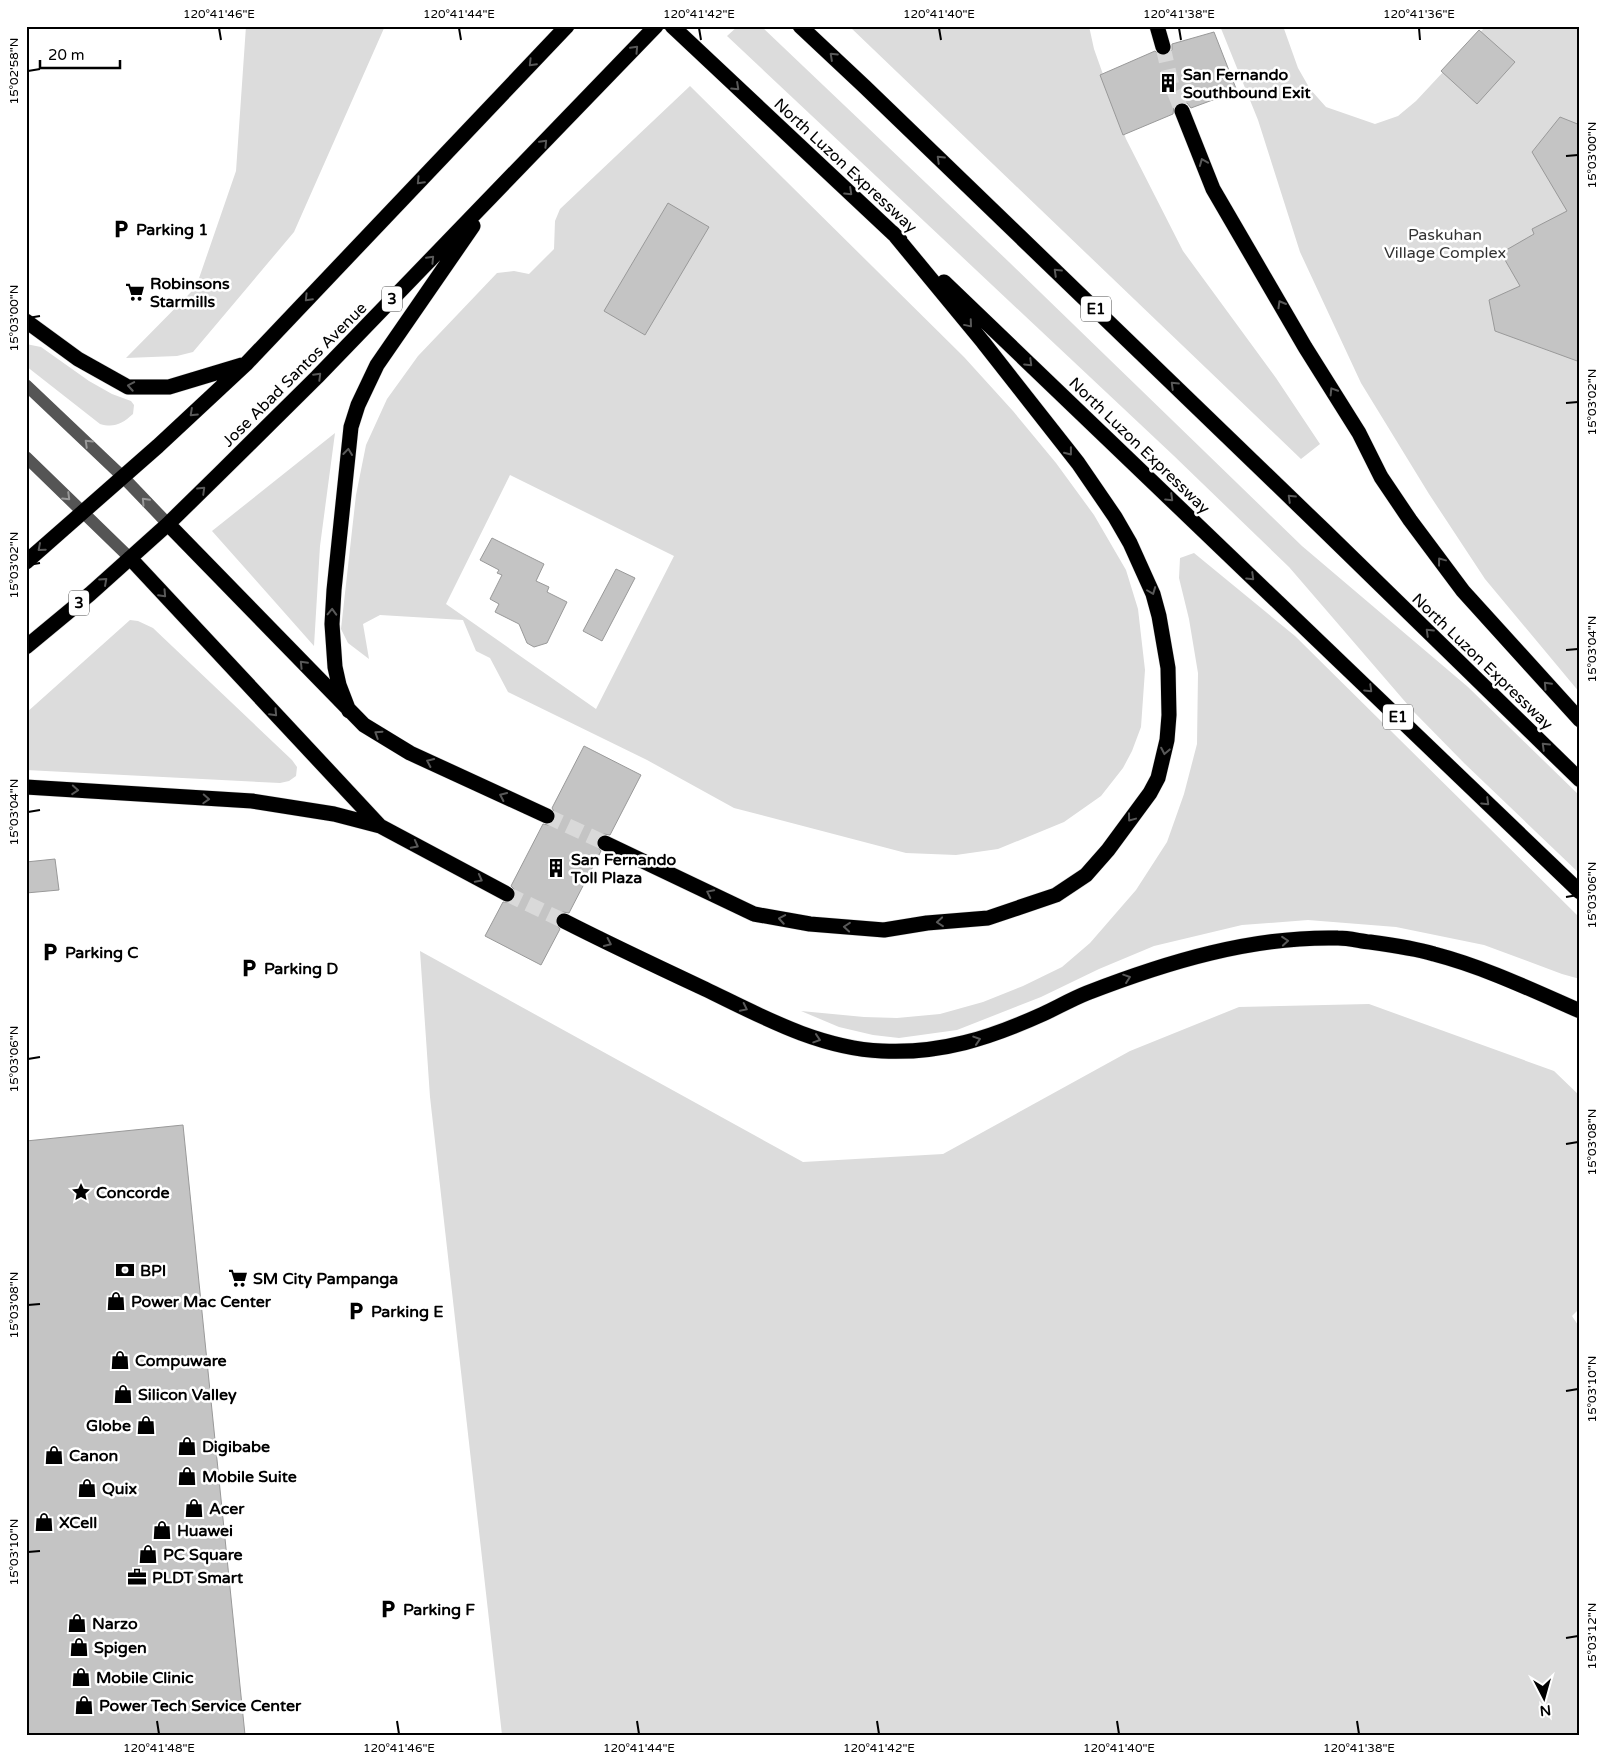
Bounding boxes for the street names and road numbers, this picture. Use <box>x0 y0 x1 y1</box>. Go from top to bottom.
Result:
street label: North Luzon Expressway <box>770 94 921 238</box>
road number: 3 <box>382 286 402 312</box>
road number: E1 <box>1081 296 1111 322</box>
street label: Jose Abad Santos Avenue <box>218 298 371 451</box>
street label: North Luzon Expressway <box>1065 373 1214 519</box>
street label: North Luzon Expressway <box>1408 589 1557 735</box>
road number: 3 <box>69 590 89 616</box>
road number: E1 <box>1383 704 1413 730</box>

